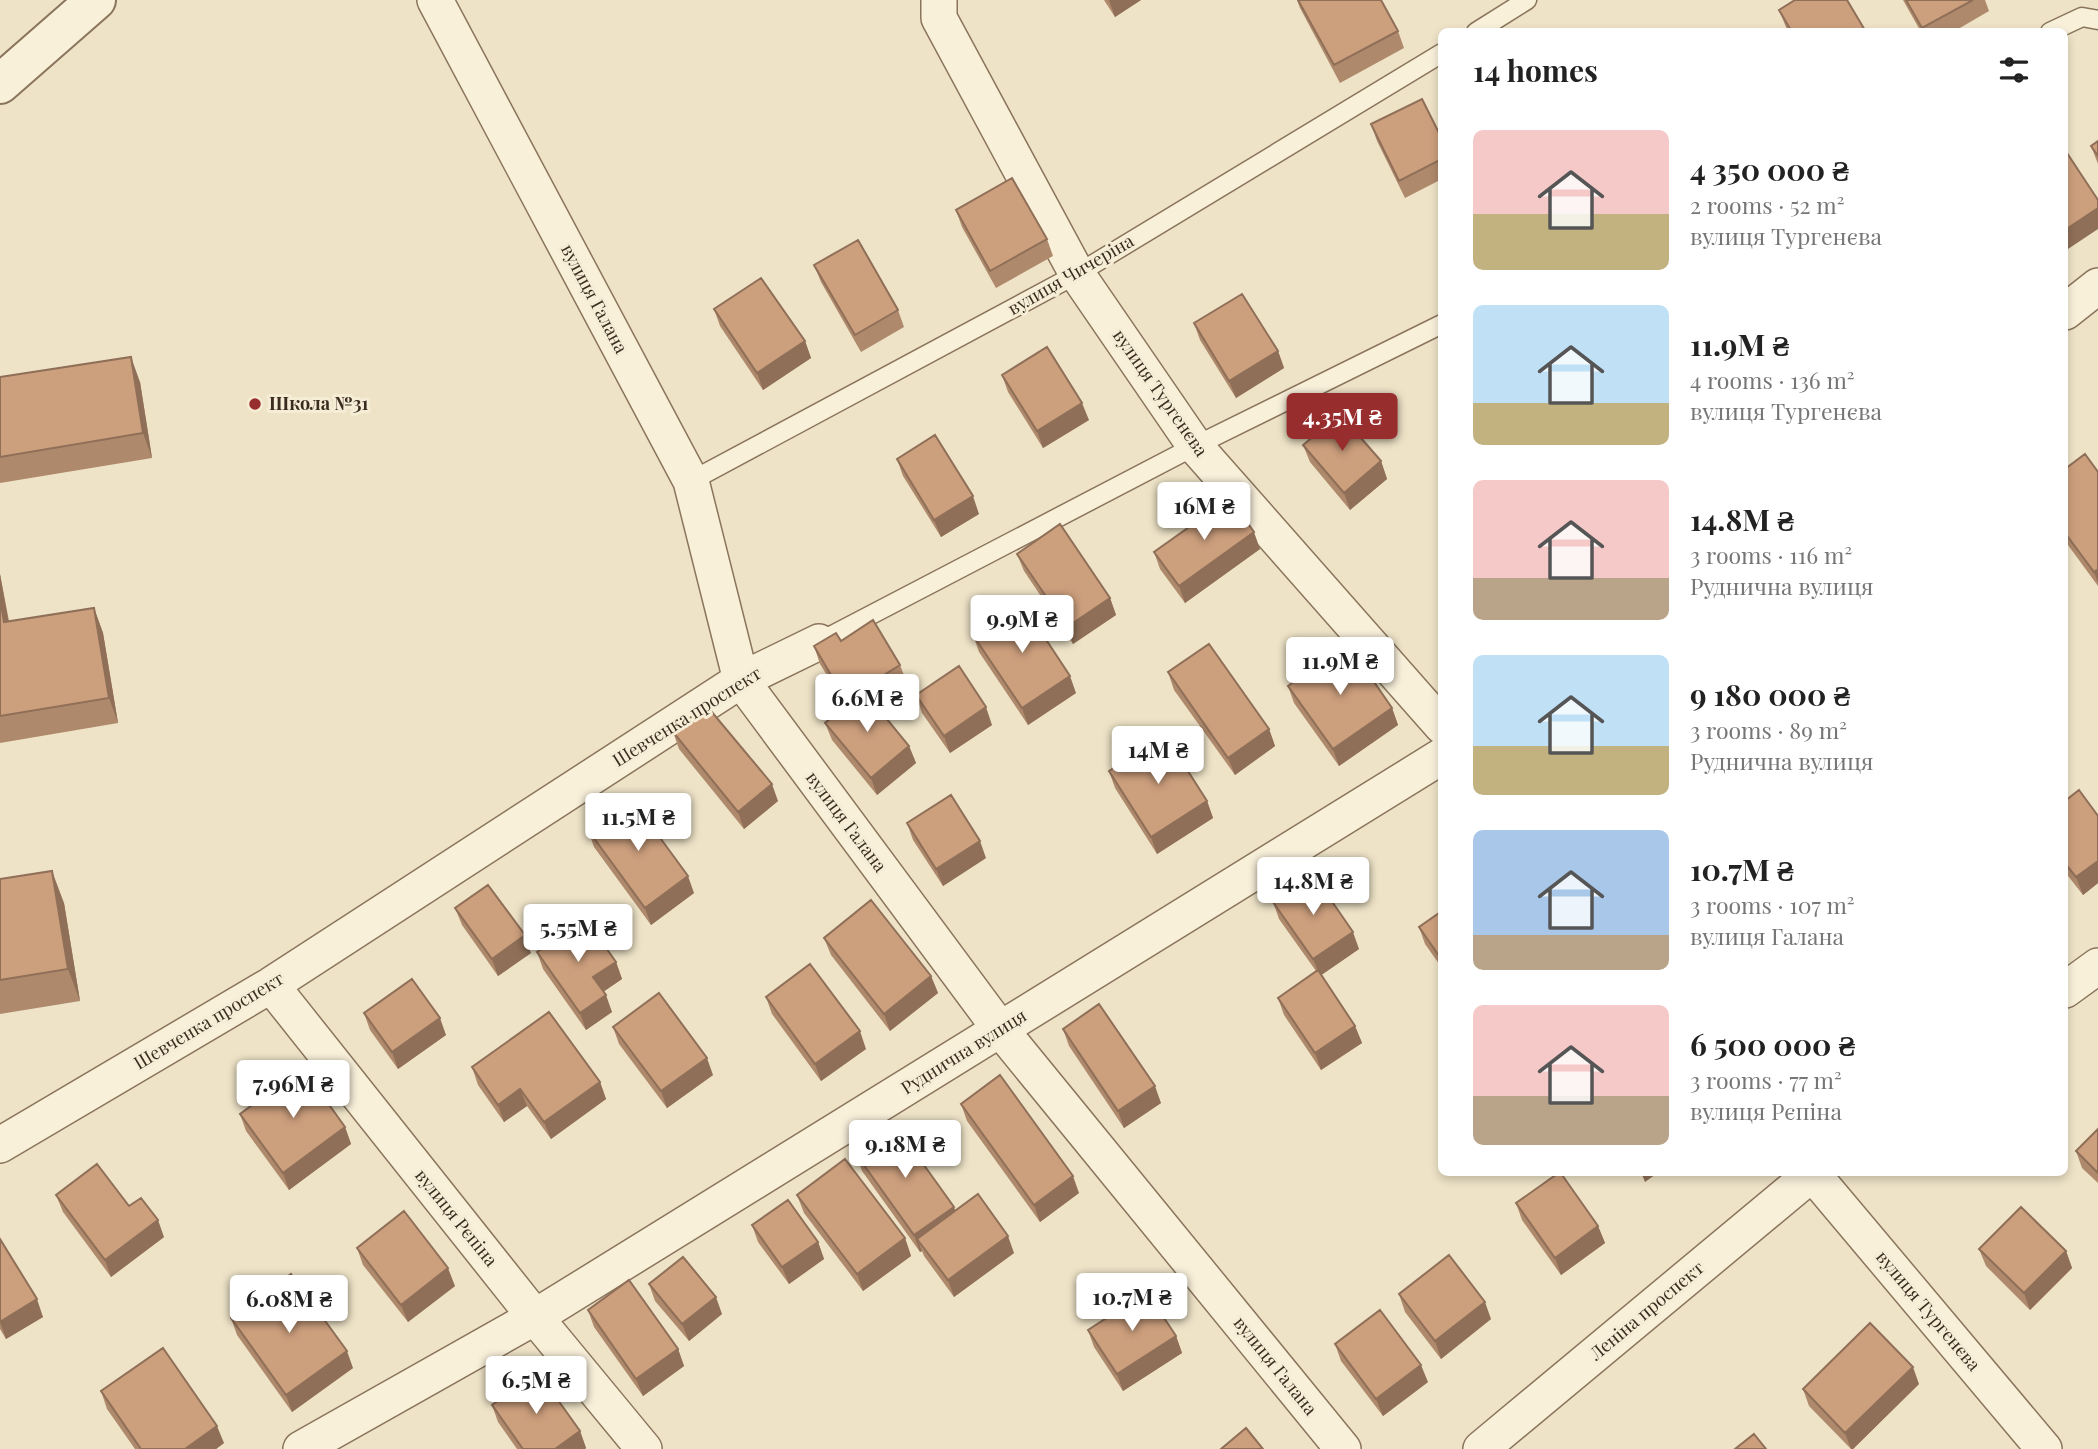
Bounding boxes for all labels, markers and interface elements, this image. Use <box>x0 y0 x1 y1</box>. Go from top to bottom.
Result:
text: 14 homes <box>1473 50 1598 90</box>
icon: filters <box>1995 51 2033 89</box>
text: 4 350 000 ₴ <box>1690 149 1849 189</box>
icon: home <box>1529 158 1613 242</box>
text: 2 rooms · 52 m² <box>1690 189 1844 220</box>
text: вулиця Тургенєва <box>1690 220 1882 251</box>
street label: вулиця Чичеріна <box>1003 228 1138 320</box>
street label: вулиця Галана <box>556 240 634 357</box>
street label: вулиця Тургенєва <box>1108 324 1214 461</box>
text: 11.9M ₴ <box>1690 324 1789 364</box>
icon: home <box>1529 333 1613 417</box>
text: 4 rooms · 136 m² <box>1690 364 1855 395</box>
place label: Школа №31 <box>269 391 368 415</box>
pin: 4.35M ₴ <box>1277 393 1407 453</box>
text: вулиця Тургенєва <box>1690 395 1882 426</box>
marker: Школа №31 <box>247 396 263 412</box>
text: 4.35M ₴ <box>1303 400 1381 431</box>
pin: 16M ₴ <box>1155 482 1253 542</box>
text: 16M ₴ <box>1173 489 1235 520</box>
text: 14.8M ₴ <box>1690 499 1794 539</box>
icon: home <box>1529 508 1613 592</box>
text: 3 rooms · 116 m² <box>1690 539 1852 570</box>
text: Руднична вулиця <box>1690 570 1873 601</box>
pin: 9.9M ₴ <box>965 596 1079 655</box>
text: 9.9M ₴ <box>987 602 1057 633</box>
pin: 11.9M ₴ <box>1275 638 1405 697</box>
text: 11.9M ₴ <box>1302 644 1378 675</box>
street label: Шевченка проспект <box>608 661 765 772</box>
pin: 6.6M ₴ <box>810 674 924 734</box>
text: 9 180 000 ₴ <box>1690 674 1850 714</box>
text: 6.6M ₴ <box>831 681 903 712</box>
icon: home <box>1529 683 1613 767</box>
text: 3 rooms · 89 m² <box>1690 714 1847 745</box>
pin: 14M ₴ <box>1109 726 1207 786</box>
text: 14M ₴ <box>1128 733 1188 764</box>
text: Руднична вулиця <box>1690 745 1873 776</box>
street label: вулиця Галана <box>801 766 893 877</box>
pin: 11.5M ₴ <box>573 794 703 853</box>
text: 11.5M ₴ <box>601 800 675 831</box>
text: 10.7M ₴ <box>1690 849 1793 889</box>
pin: 14.8M ₴ <box>1248 858 1378 917</box>
icon: home <box>1529 858 1613 942</box>
text: 14.8M ₴ <box>1273 864 1353 895</box>
text: 3 rooms · 107 m² <box>1690 889 1855 920</box>
pin: 5.55M ₴ <box>513 904 643 964</box>
text: 5.55M ₴ <box>539 911 617 942</box>
text: вулиця Галана <box>1690 920 1844 951</box>
street label: Шевченка проспект <box>129 966 288 1074</box>
street label: Руднична вулиця <box>896 1003 1031 1099</box>
text: 6 500 000 ₴ <box>1690 1024 1855 1064</box>
icon: home <box>1529 1033 1613 1117</box>
pin: 7.96M ₴ <box>228 1060 358 1120</box>
text: 3 rooms · 77 m² <box>1690 1064 1842 1095</box>
text: 7.96M ₴ <box>253 1067 333 1098</box>
text: вулиця Рєпіна <box>1690 1095 1842 1126</box>
pin: 9.18M ₴ <box>840 1120 970 1180</box>
text: 9.18M ₴ <box>865 1127 945 1158</box>
street label: вулиця Рєпіна <box>410 1164 504 1271</box>
street label: вулиця Тургенєва <box>1871 1245 1986 1376</box>
street label: Леніна проспект <box>1583 1255 1709 1366</box>
pin: 10.7M ₴ <box>1067 1274 1197 1333</box>
pin: 6.08M ₴ <box>224 1276 354 1335</box>
text: 10.7M ₴ <box>1092 1280 1172 1311</box>
text: 6.08M ₴ <box>246 1282 332 1313</box>
street label: вулиця Галана <box>1229 1311 1323 1420</box>
pin: 6.5M ₴ <box>479 1356 593 1416</box>
text: 6.5M ₴ <box>502 1363 570 1394</box>

